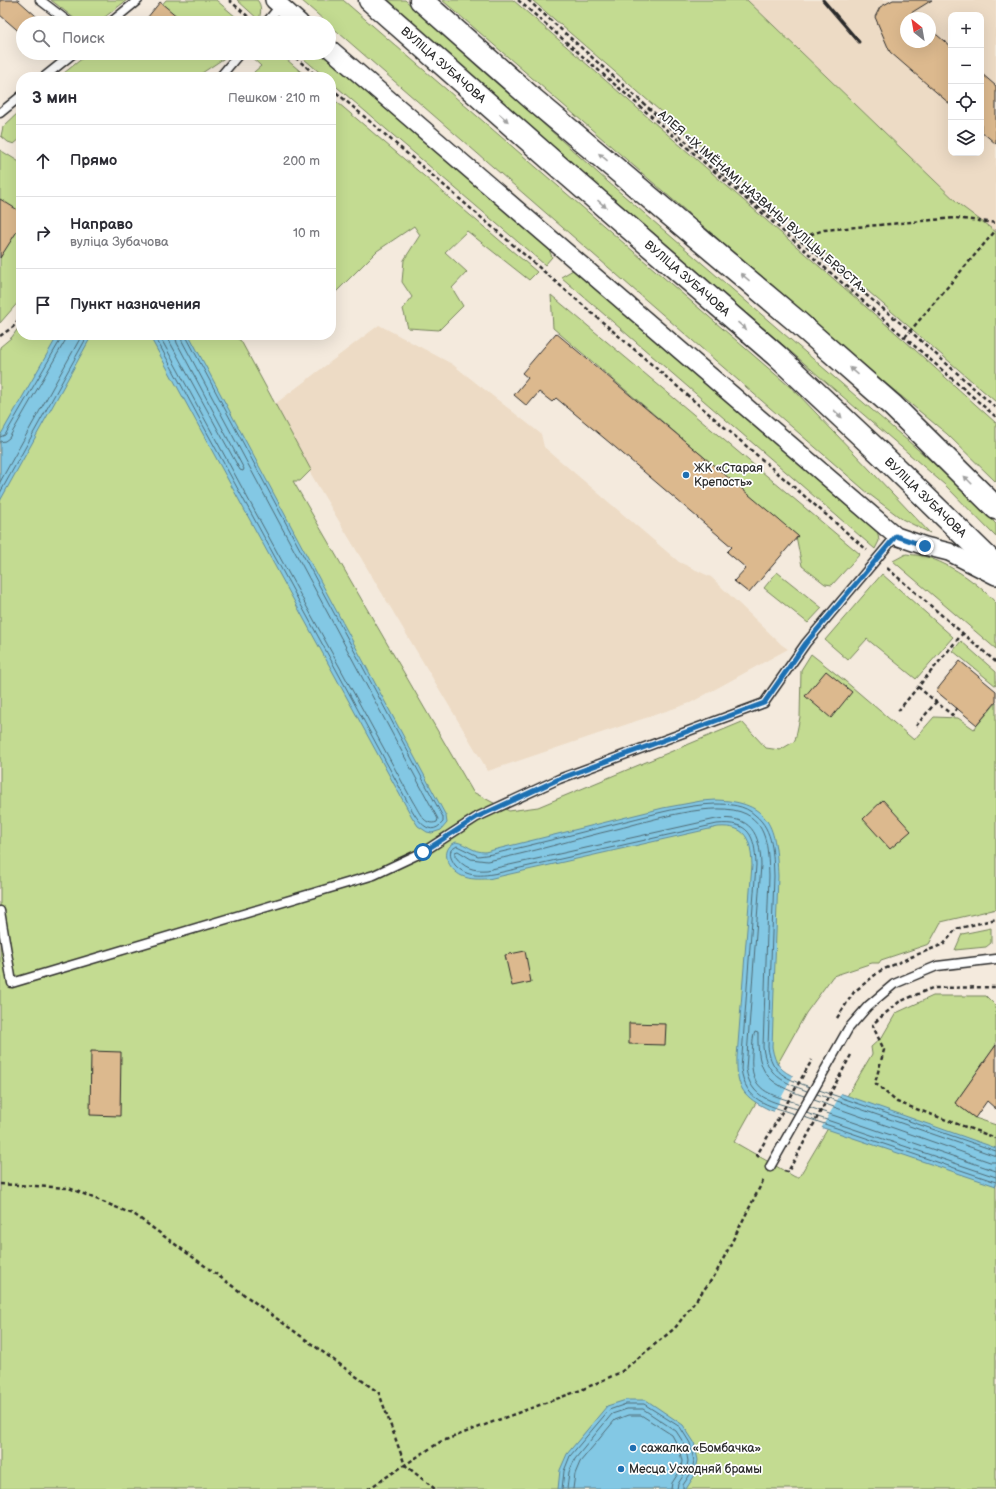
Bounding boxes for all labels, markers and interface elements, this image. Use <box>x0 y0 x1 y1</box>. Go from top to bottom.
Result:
north arrow <box>900 12 936 48</box>
map controls <box>948 12 984 156</box>
button: + <box>948 12 984 48</box>
search box <box>16 16 336 60</box>
street label: ВУЛІЦА ЗУБАЧОВА <box>398 24 489 107</box>
icon: search <box>30 27 52 49</box>
text: Поиск <box>62 29 105 48</box>
button: − <box>948 48 984 84</box>
button: locate <box>948 84 984 120</box>
text: 3 мин <box>32 88 77 108</box>
text: Пешком · 210 m <box>228 90 320 106</box>
street label: АЛЕЯ «ІХ ІМЁНАМІ НАЗВАНЫ ВУЛІЦЫ БРЭСТА» <box>654 106 871 298</box>
one-way arrow <box>499 114 510 123</box>
button: layers <box>948 120 984 156</box>
icon: ahead <box>32 150 54 172</box>
text: Прямо <box>70 151 117 170</box>
text: 200 m <box>283 153 320 169</box>
one-way arrow <box>597 153 608 162</box>
one-way arrow <box>597 200 607 209</box>
text: Направо <box>70 215 133 234</box>
icon: right <box>32 222 54 244</box>
text: 10 m <box>293 225 320 241</box>
text: вуліца Зубачова <box>70 234 169 250</box>
street label: ВУЛІЦА ЗУБАЧОВА <box>641 237 733 320</box>
one-way arrow <box>740 273 750 282</box>
icon: arrive <box>32 294 54 316</box>
text: Пункт назначения <box>70 295 201 314</box>
one-way arrow <box>737 322 748 331</box>
one-way arrow <box>849 367 859 376</box>
one-way arrow <box>834 409 843 418</box>
street label: ВУЛІЦА ЗУБАЧОВА <box>881 455 970 542</box>
place label: ЖК «Старая Крепость» <box>694 461 763 490</box>
marker: ЖК «Старая Крепость» <box>681 470 691 480</box>
one-way arrow <box>963 475 973 485</box>
route end <box>916 537 934 555</box>
route start <box>414 843 432 861</box>
place label: сажалка «Бомбачка» <box>641 1441 762 1456</box>
marker: сажалка «Бомбачка» <box>628 1443 638 1453</box>
place label: Месца Усходняй брамы <box>629 1462 762 1477</box>
marker: Месца Усходняй брамы <box>616 1464 626 1474</box>

